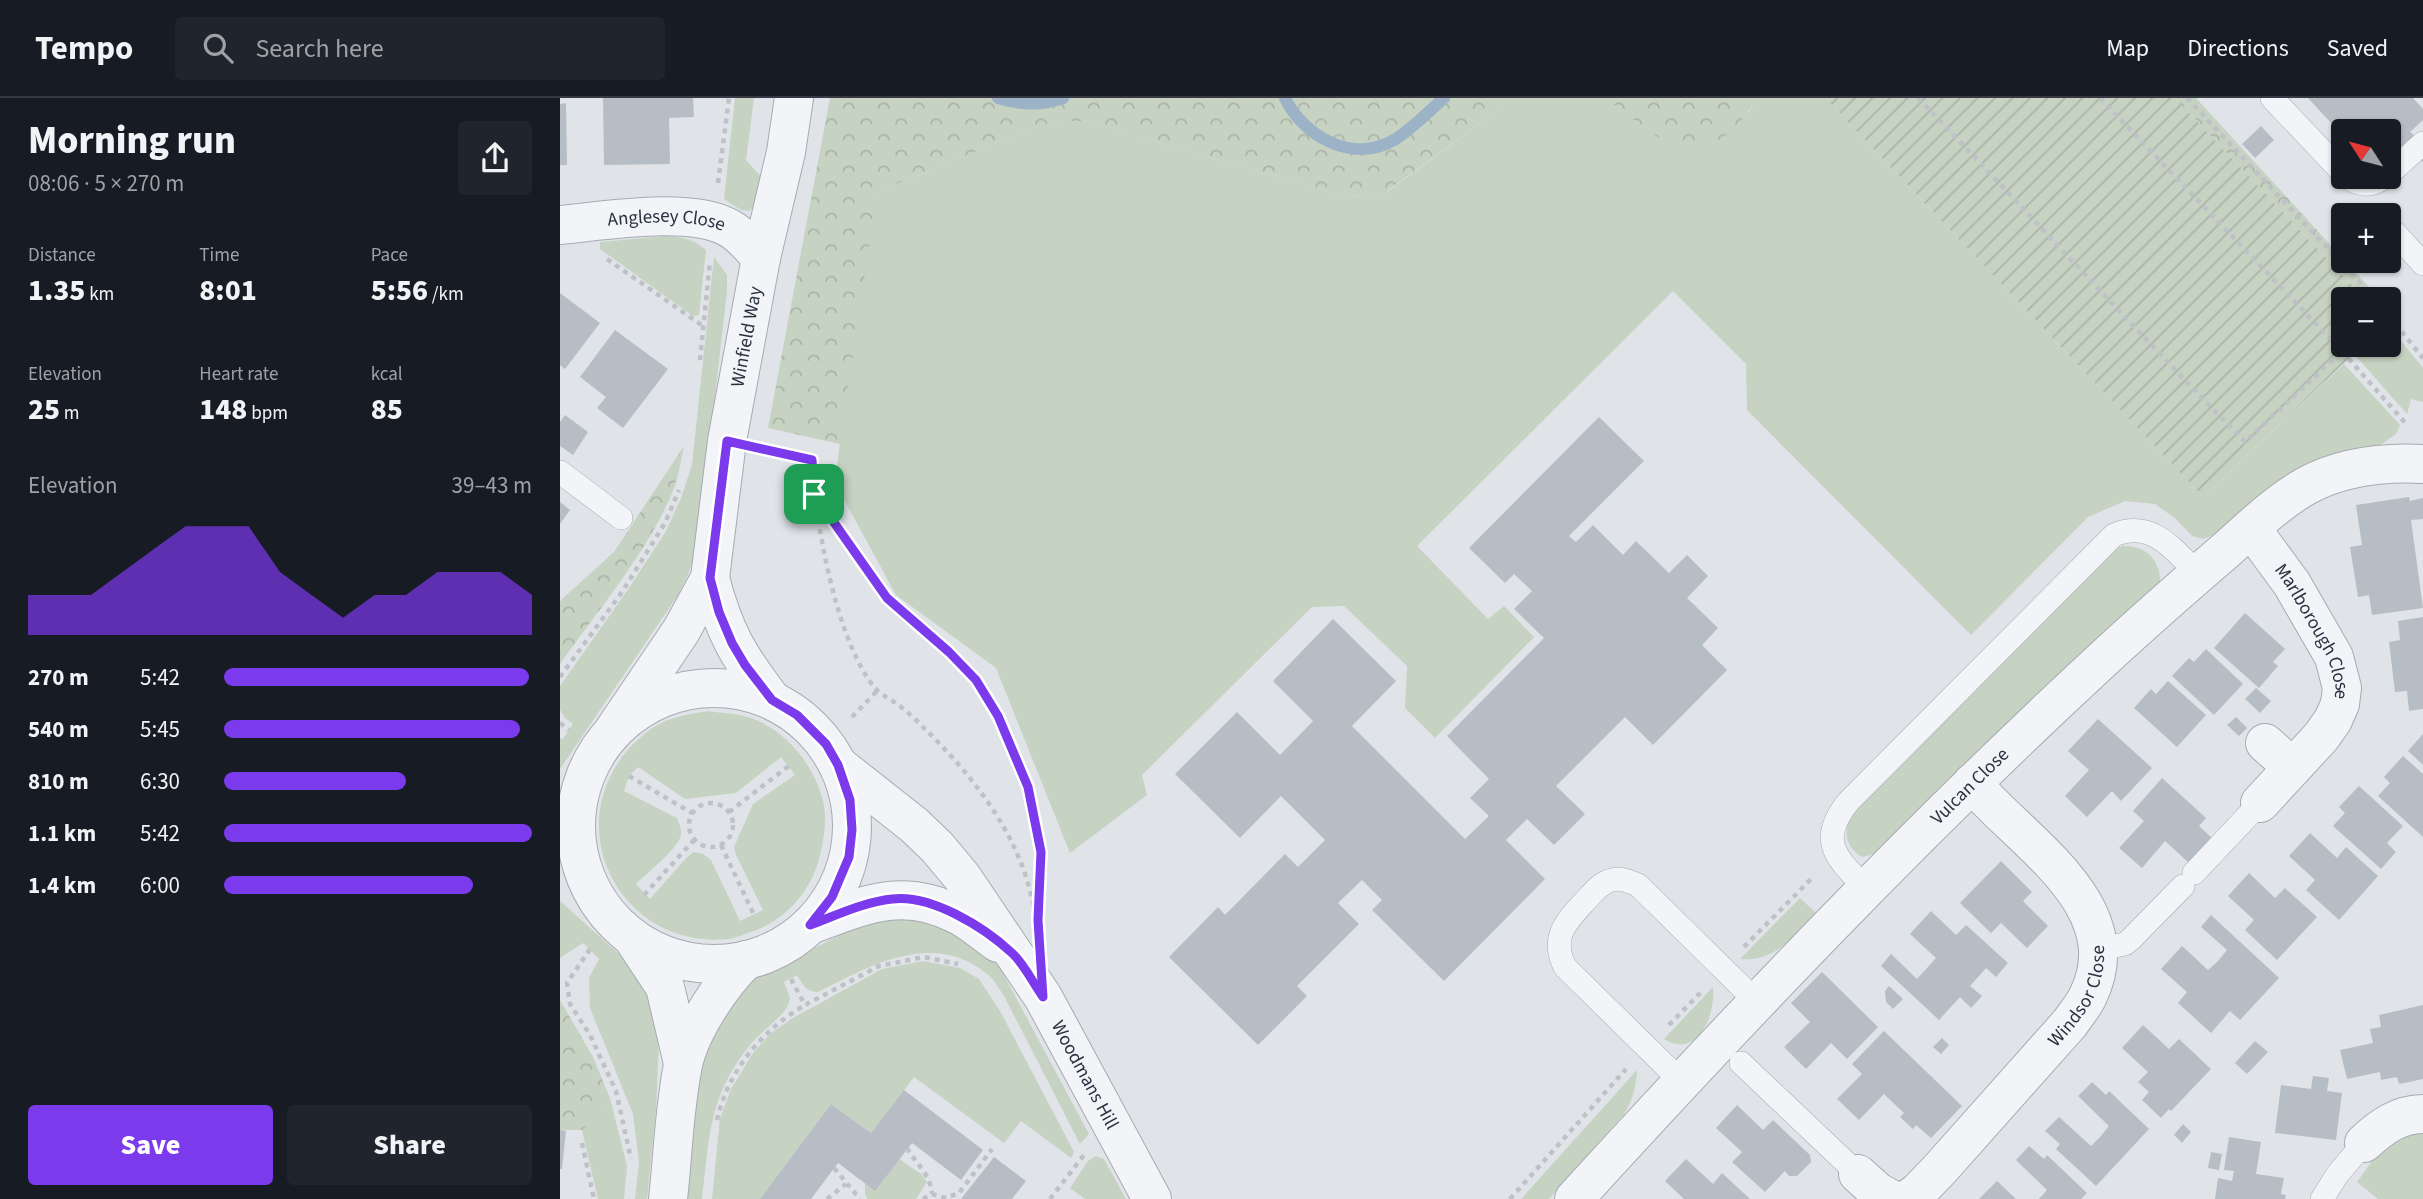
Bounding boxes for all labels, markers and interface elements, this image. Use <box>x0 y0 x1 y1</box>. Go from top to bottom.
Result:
search box <box>175 17 665 80</box>
text: Tempo <box>35 25 133 72</box>
icon: search <box>199 29 237 67</box>
text: Search here <box>255 30 384 67</box>
text: Map <box>2106 31 2149 66</box>
text: Directions <box>2187 31 2289 66</box>
text: Saved <box>2327 31 2388 66</box>
text: Morning run <box>28 114 236 168</box>
north arrow <box>2331 119 2401 189</box>
map controls <box>2331 119 2401 357</box>
button: share <box>458 121 532 195</box>
text: 08:06 · 5 × 270 m <box>28 167 184 200</box>
street label: Anglesey Close <box>606 203 729 238</box>
button: + <box>2331 203 2401 273</box>
text: Distance <box>28 242 96 269</box>
text: Time <box>199 242 239 269</box>
text: Pace <box>371 242 408 269</box>
text: 1.35 <box>28 269 85 312</box>
text: 8:01 <box>199 269 257 312</box>
text: 5:56 <box>371 269 428 312</box>
text: km <box>85 281 114 308</box>
text: /km <box>428 281 464 308</box>
street label: Winfield Way <box>724 284 769 389</box>
button: − <box>2331 287 2401 357</box>
text: Elevation <box>28 361 102 388</box>
text: Heart rate <box>199 361 278 388</box>
text: kcal <box>371 361 403 388</box>
text: 25 <box>28 388 60 431</box>
text: 148 <box>199 388 247 431</box>
text: 85 <box>371 388 403 431</box>
text: m <box>60 400 80 427</box>
text: bpm <box>247 400 288 427</box>
pin <box>784 464 844 524</box>
text: Elevation <box>28 469 118 502</box>
text: 39–43 m <box>452 469 532 502</box>
icon: arrive <box>795 475 833 513</box>
street label: Marlborough Close <box>2268 558 2356 701</box>
text: 270 m <box>28 661 89 694</box>
text: 5:42 <box>140 661 180 694</box>
text: 540 m <box>28 713 89 746</box>
text: 5:45 <box>140 713 180 746</box>
street label: Vulcan Close <box>1924 741 2015 831</box>
text: 810 m <box>28 765 89 798</box>
text: 6:30 <box>140 765 180 798</box>
text: 1.1 km <box>28 817 96 850</box>
text: 5:42 <box>140 817 180 850</box>
text: 1.4 km <box>28 869 96 902</box>
text: 6:00 <box>140 869 180 902</box>
street label: Windsor Close <box>2041 945 2112 1053</box>
street label: Woodmans Hill <box>1045 1015 1126 1134</box>
button: Save <box>28 1105 273 1185</box>
button: Share <box>287 1105 532 1185</box>

